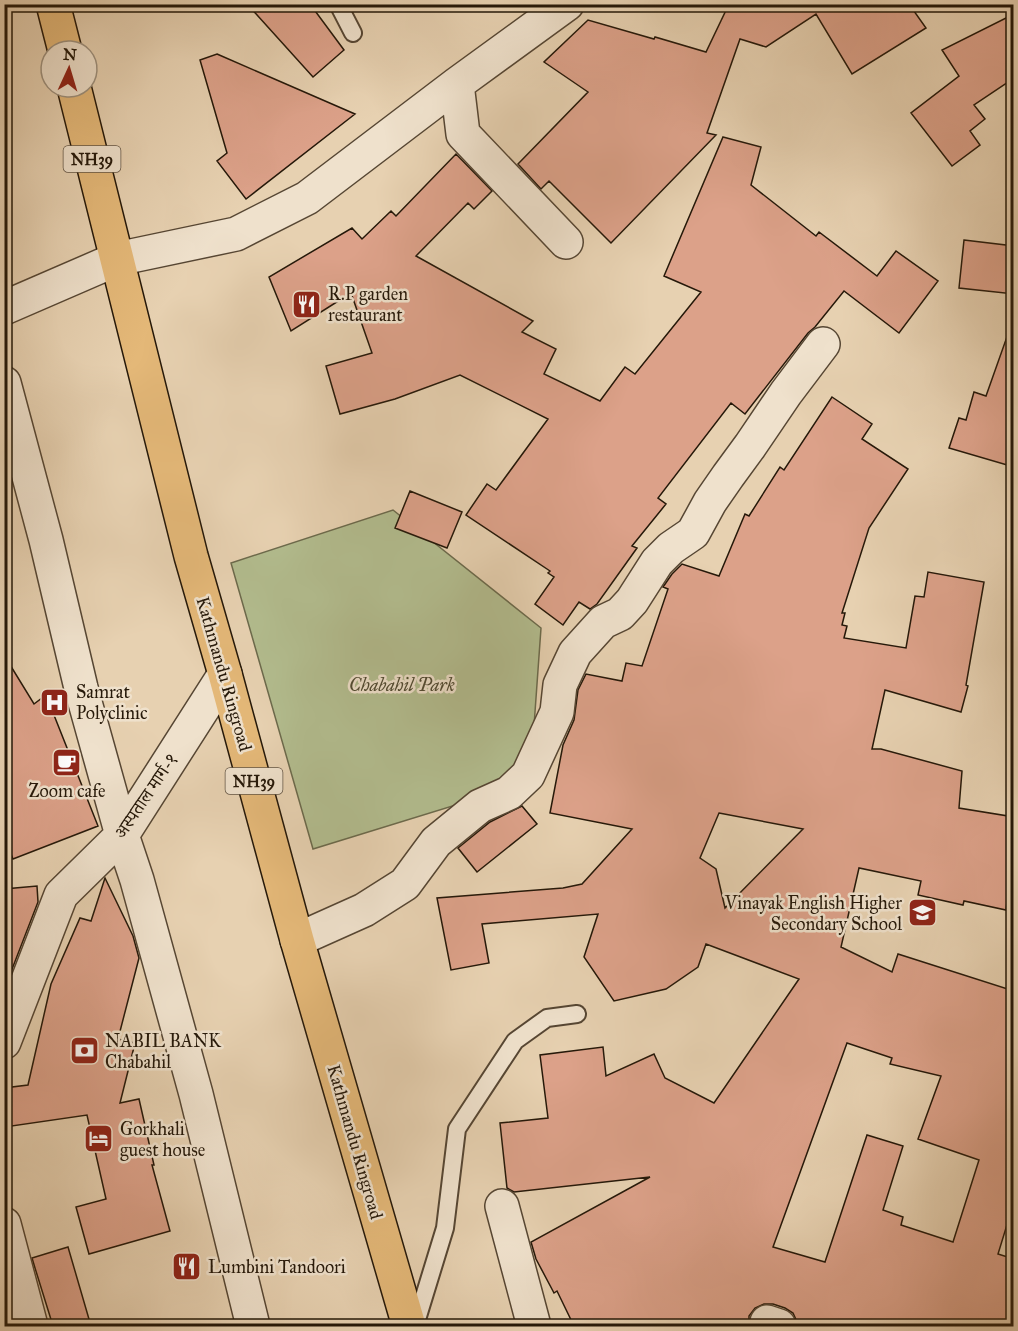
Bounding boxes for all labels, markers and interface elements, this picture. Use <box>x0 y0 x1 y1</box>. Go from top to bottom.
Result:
north arrow <box>39 39 99 99</box>
text: N <box>63 45 78 65</box>
road number: NH39 <box>64 146 121 172</box>
place label: R.P garden restaurant <box>328 283 408 326</box>
restaurant icon: R.P garden restaurant <box>291 288 323 320</box>
street label: Kathmandu Ringroad <box>190 594 257 754</box>
park label: Chabahil Park <box>349 674 455 696</box>
place label: Samrat Polyclinic <box>76 681 148 724</box>
hospital icon: Samrat Polyclinic <box>39 686 71 718</box>
cafe icon: Zoom cafe <box>51 746 83 778</box>
street label: अस्पताल मार्ग-१ <box>110 749 182 843</box>
road number: NH39 <box>226 768 282 794</box>
place label: Zoom cafe <box>28 780 106 802</box>
place label: Vinayak English Higher Secondary School <box>724 892 902 935</box>
school or university icon: Vinayak English Higher Secondary School <box>907 897 939 929</box>
place label: NABIL BANK Chabahil <box>105 1030 222 1073</box>
bank icon: NABIL BANK Chabahil <box>68 1035 100 1067</box>
street label: Kathmandu Ringroad <box>321 1062 388 1222</box>
place label: Gorkhali guest house <box>120 1118 205 1162</box>
hotel icon: Gorkhali guest house <box>83 1123 115 1155</box>
restaurant icon: Lumbini Tandoori <box>171 1251 203 1283</box>
place label: Lumbini Tandoori <box>208 1256 346 1278</box>

